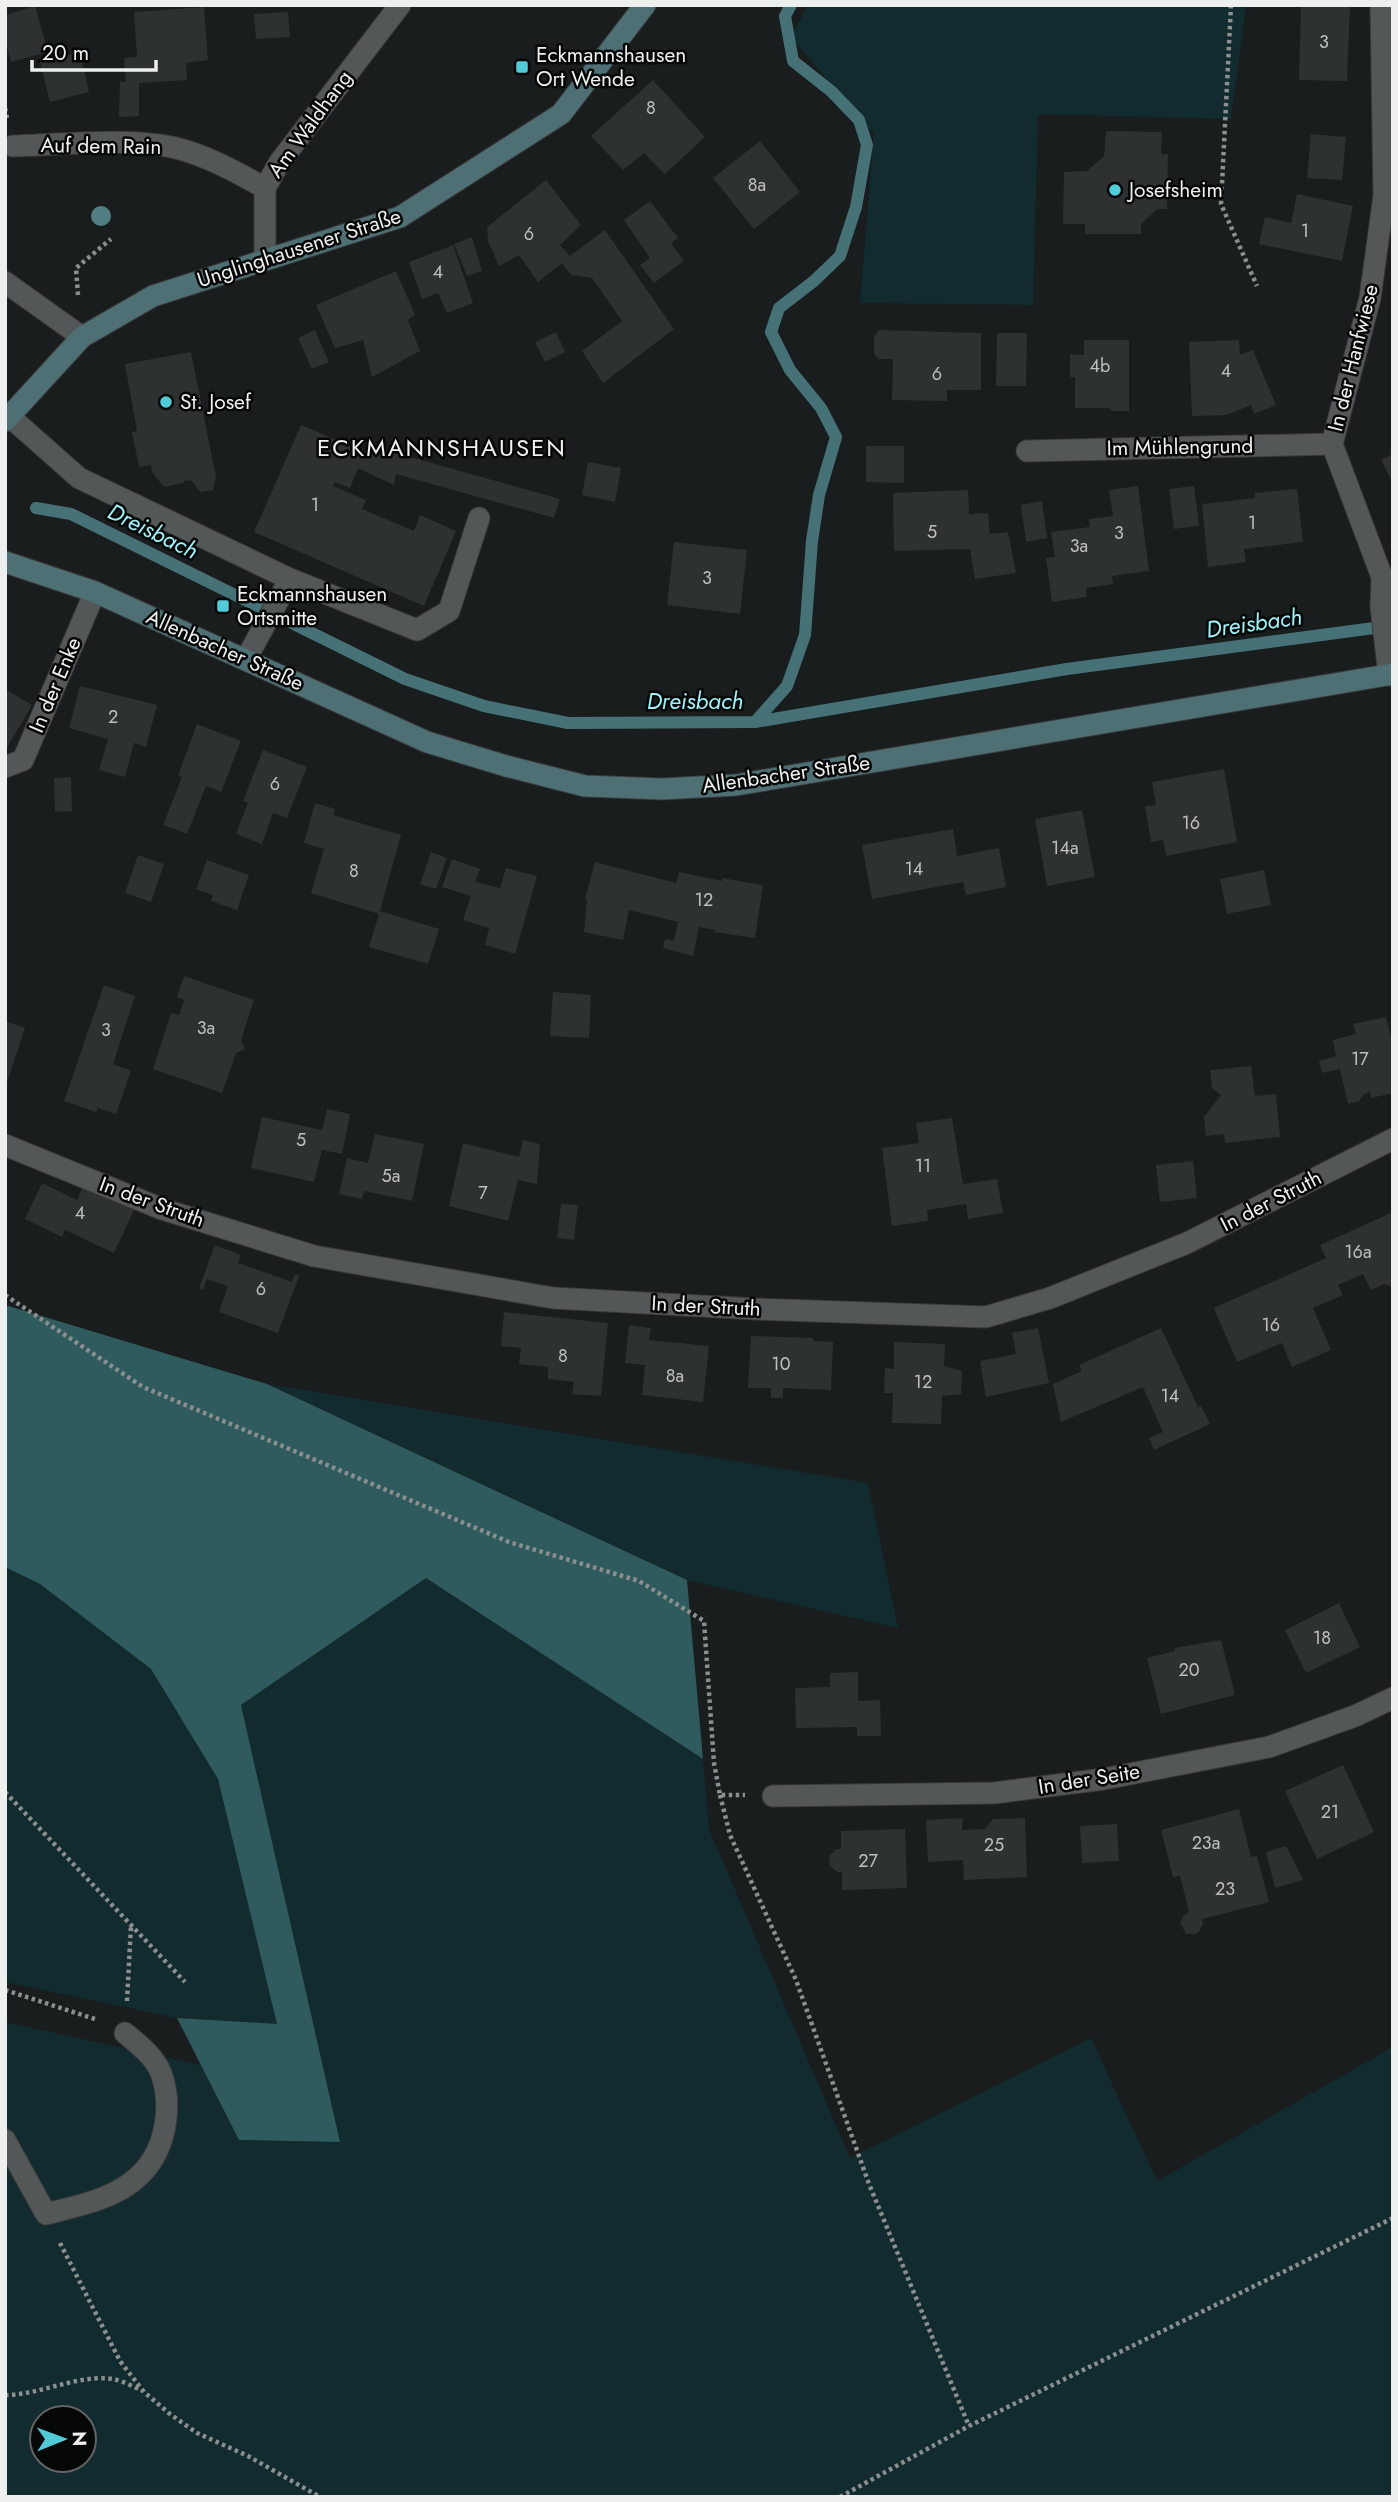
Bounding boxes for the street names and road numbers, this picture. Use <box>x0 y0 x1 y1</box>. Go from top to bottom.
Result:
street label: Am Waldhang <box>261 64 359 184</box>
street label: Auf dem Rain <box>40 130 162 162</box>
street label: Unglinghausener Straße <box>193 201 405 295</box>
street label: In der Hanfwiese <box>1320 281 1386 435</box>
street label: Im Mühlengrund <box>1106 431 1254 463</box>
street label: Allenbacher Straße <box>142 602 309 698</box>
street label: In der Enke <box>21 632 89 737</box>
street label: Allenbacher Straße <box>700 747 872 801</box>
street label: In der Struth <box>1215 1163 1327 1239</box>
street label: In der Struth <box>95 1169 209 1235</box>
street label: In der Struth <box>650 1288 762 1324</box>
street label: In der Seite <box>1036 1756 1142 1802</box>

